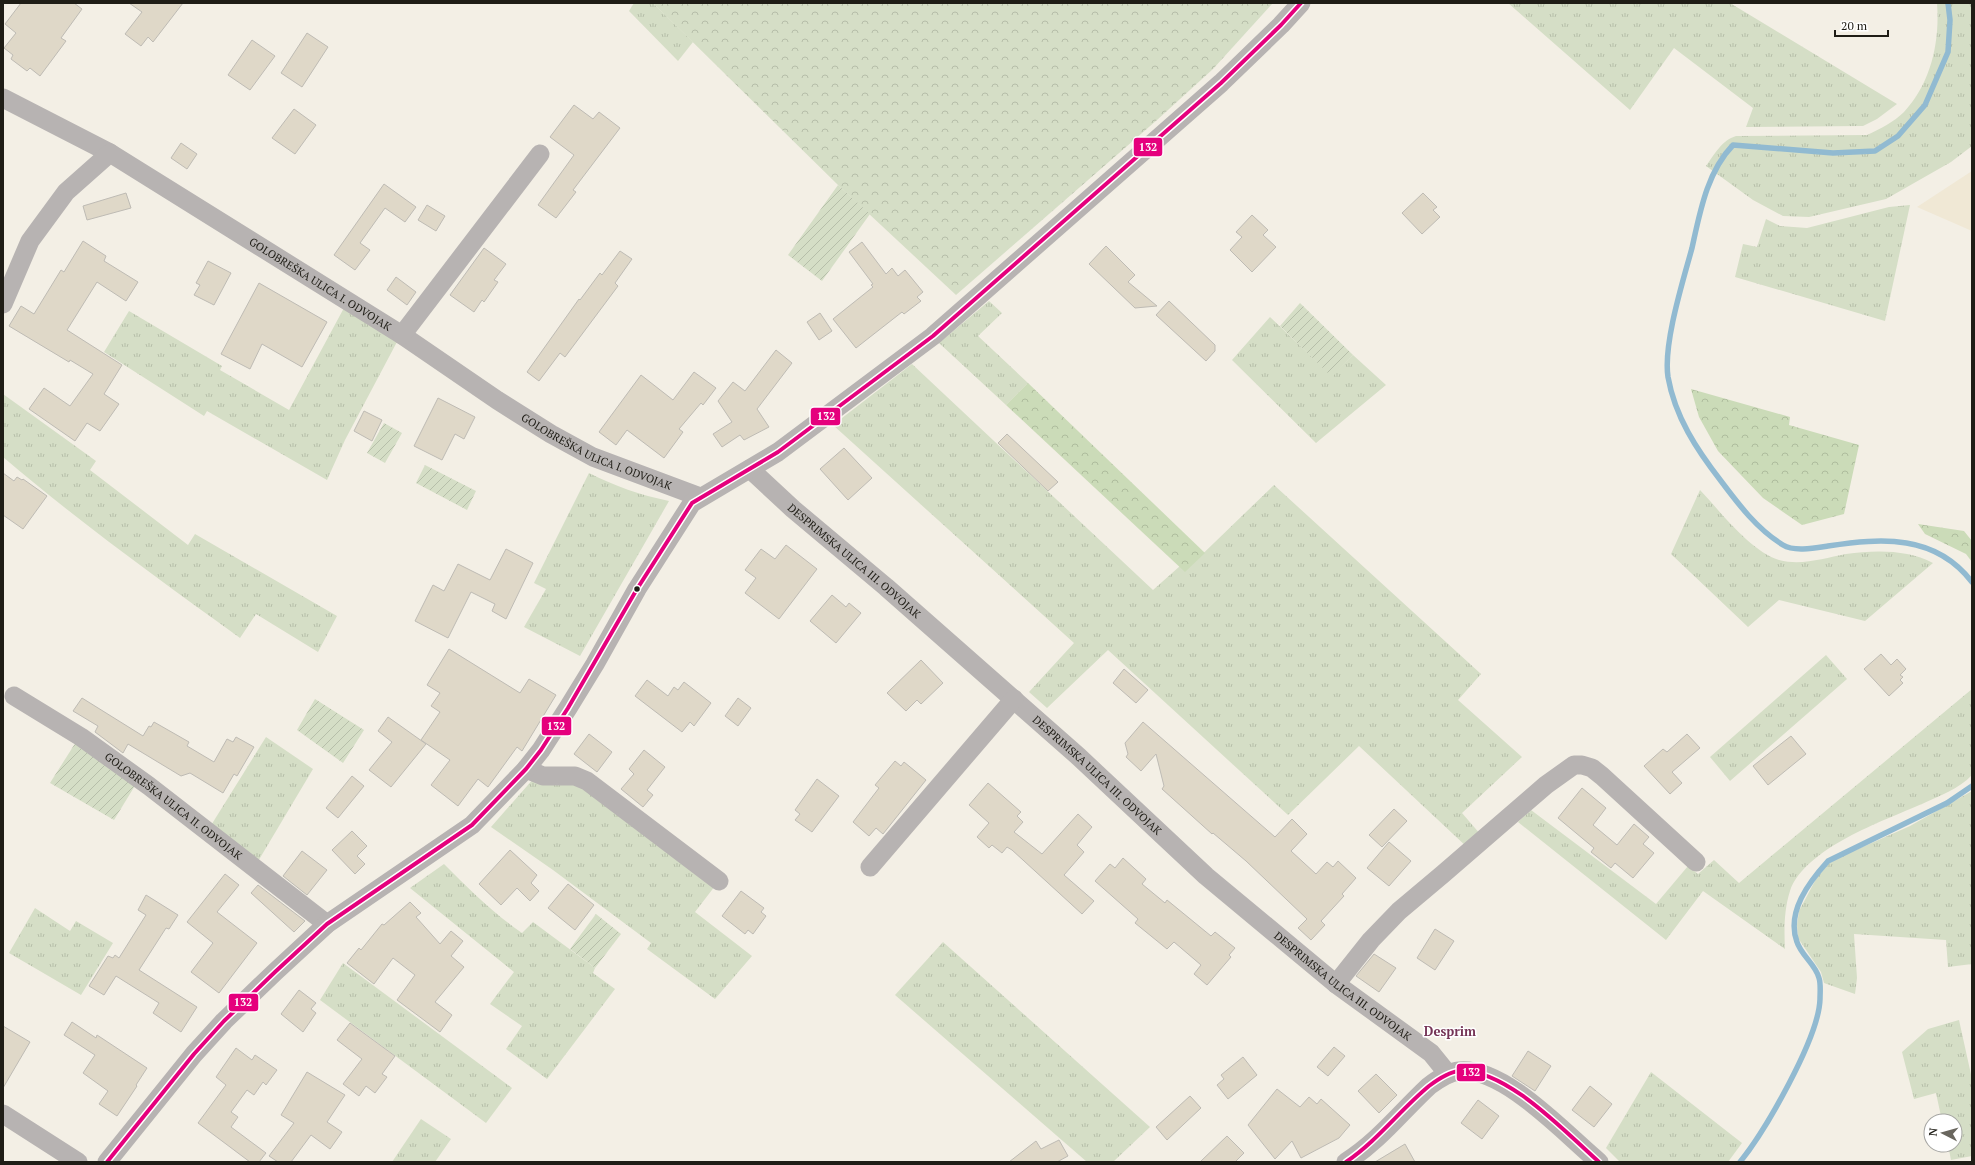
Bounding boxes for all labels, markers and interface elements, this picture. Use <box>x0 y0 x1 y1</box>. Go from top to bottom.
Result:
scale bar <box>1835 12 1888 38</box>
text: 20 m <box>1841 18 1868 33</box>
line badge: 132 <box>1133 137 1163 157</box>
text: 132 <box>1139 140 1157 154</box>
street label: GOLOBREŠKA ULICA I. ODVOJAK <box>247 235 395 334</box>
line badge: 132 <box>810 407 841 426</box>
text: 132 <box>817 409 835 423</box>
street label: GOLOBREŠKA ULICA I. ODVOJAK <box>519 410 675 493</box>
street label: DESPRIMSKA ULICA III. ODVOJAK <box>785 501 924 622</box>
unlabelled marker <box>632 584 642 594</box>
street label: DESPRIMSKA ULICA III. ODVOJAK <box>1030 713 1165 838</box>
line badge: 132 <box>541 716 572 736</box>
text: 132 <box>547 719 565 733</box>
street label: GOLOBREŠKA ULICA II. ODVOJAK <box>102 749 246 863</box>
street label: DESPRIMSKA ULICA III. ODVOJAK <box>1271 929 1415 1044</box>
line badge: 132 <box>228 993 259 1012</box>
text: 132 <box>234 995 252 1009</box>
district label: Desprim <box>1424 1022 1476 1040</box>
line badge: 132 <box>1456 1063 1486 1082</box>
text: 132 <box>1462 1065 1480 1079</box>
north arrow <box>1923 1113 1963 1153</box>
text: N <box>1926 1126 1941 1137</box>

